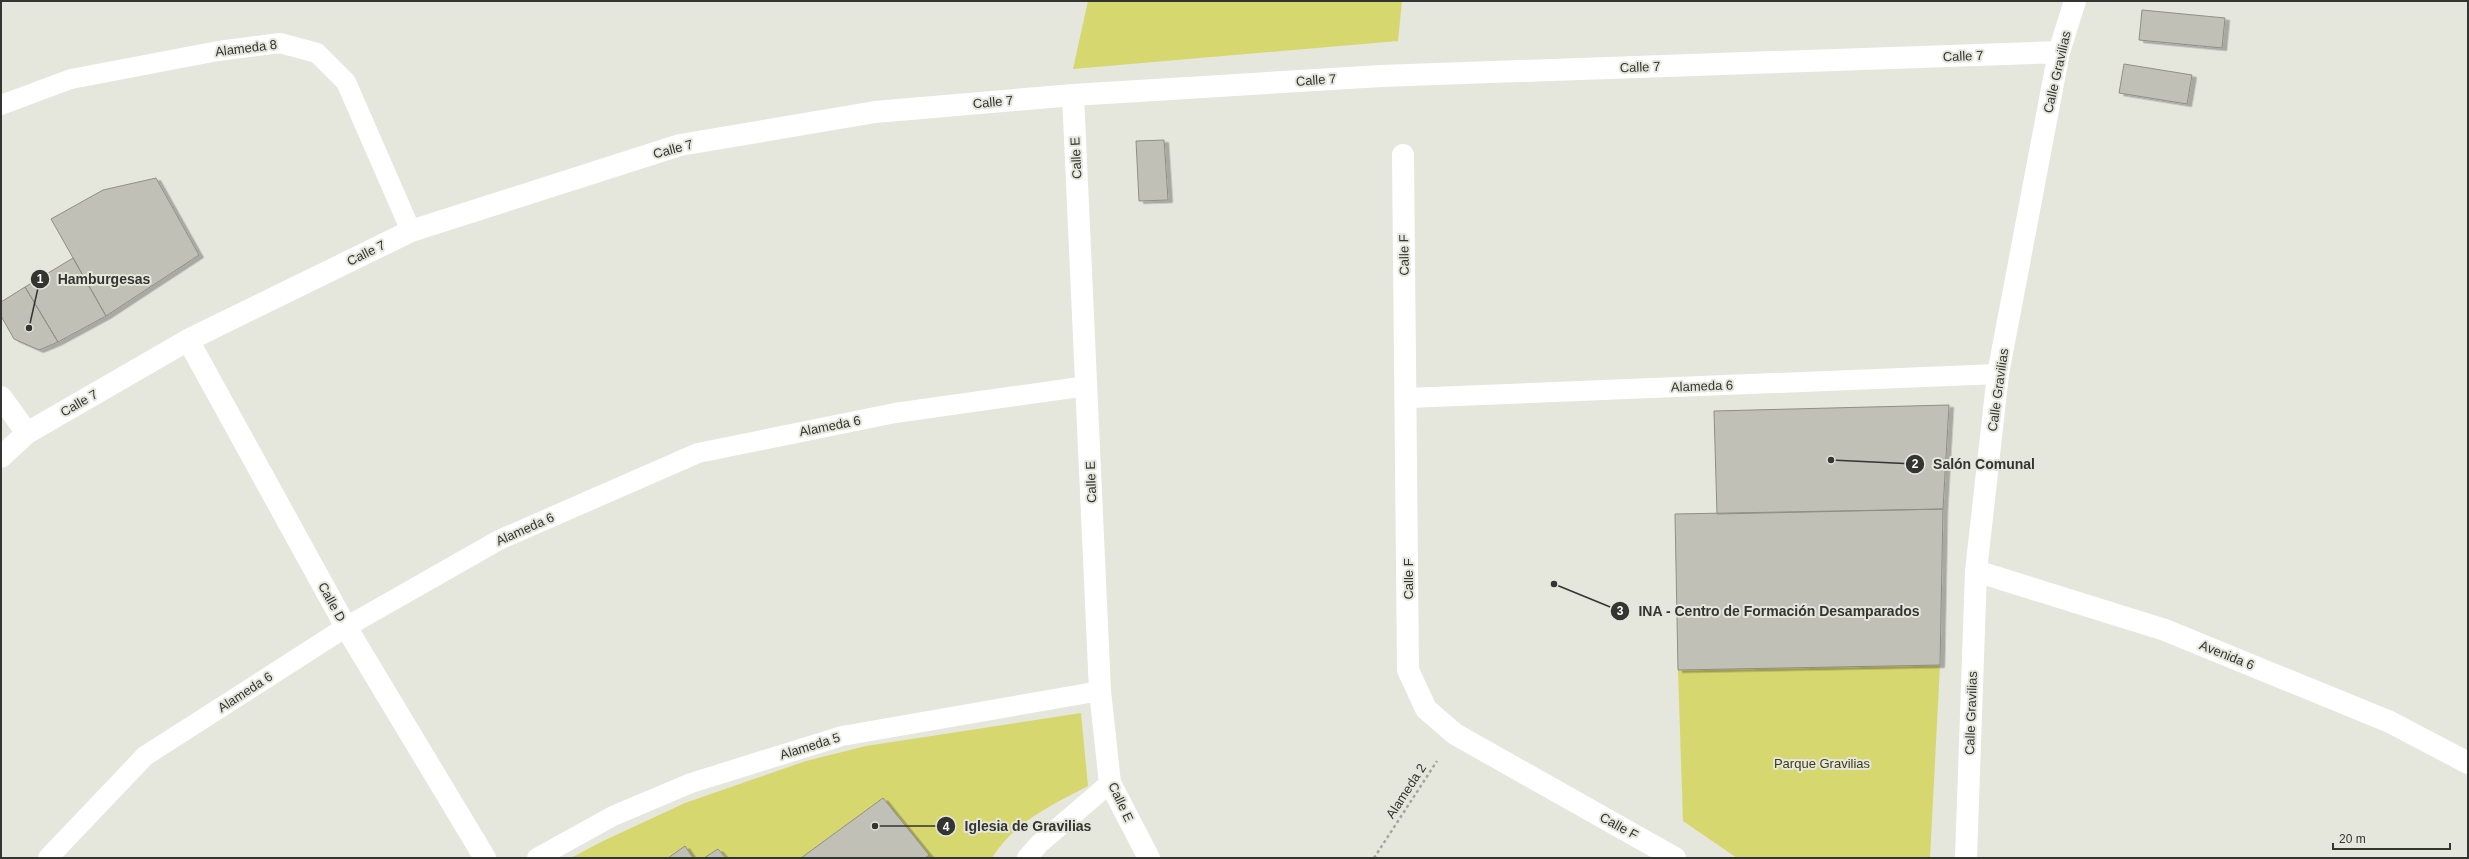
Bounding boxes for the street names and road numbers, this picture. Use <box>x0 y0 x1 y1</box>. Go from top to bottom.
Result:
street label: Calle Gravilias <box>2040 29 2074 115</box>
street label: Alameda 8 <box>214 37 278 59</box>
street label: Calle 7 <box>1943 48 1983 64</box>
street label: Calle 7 <box>1620 59 1660 75</box>
street label: Calle 7 <box>1295 71 1337 89</box>
street label: Calle 7 <box>972 93 1014 111</box>
street label: Calle E <box>1067 136 1085 179</box>
street label: Calle 7 <box>652 137 694 161</box>
street label: Calle F <box>1396 234 1412 276</box>
street label: Calle 7 <box>345 237 387 269</box>
street label: Calle Gravilias <box>1985 347 2011 433</box>
street label: Alameda 6 <box>1671 377 1733 395</box>
street label: Calle 7 <box>58 386 100 420</box>
street label: Alameda 6 <box>798 413 862 439</box>
street label: Calle E <box>1083 460 1099 503</box>
street label: Alameda 6 <box>494 510 556 548</box>
street label: Calle F <box>1401 558 1416 600</box>
street label: Calle D <box>315 580 349 624</box>
street label: Avenida 6 <box>2197 637 2257 673</box>
street label: Alameda 6 <box>215 669 275 715</box>
street label: Calle Gravilias <box>1962 670 1980 755</box>
street label: Alameda 5 <box>778 730 842 762</box>
street label: Alameda 2 <box>1383 761 1429 821</box>
street label: Calle E <box>1105 780 1137 824</box>
street label: Calle F <box>1597 809 1641 843</box>

